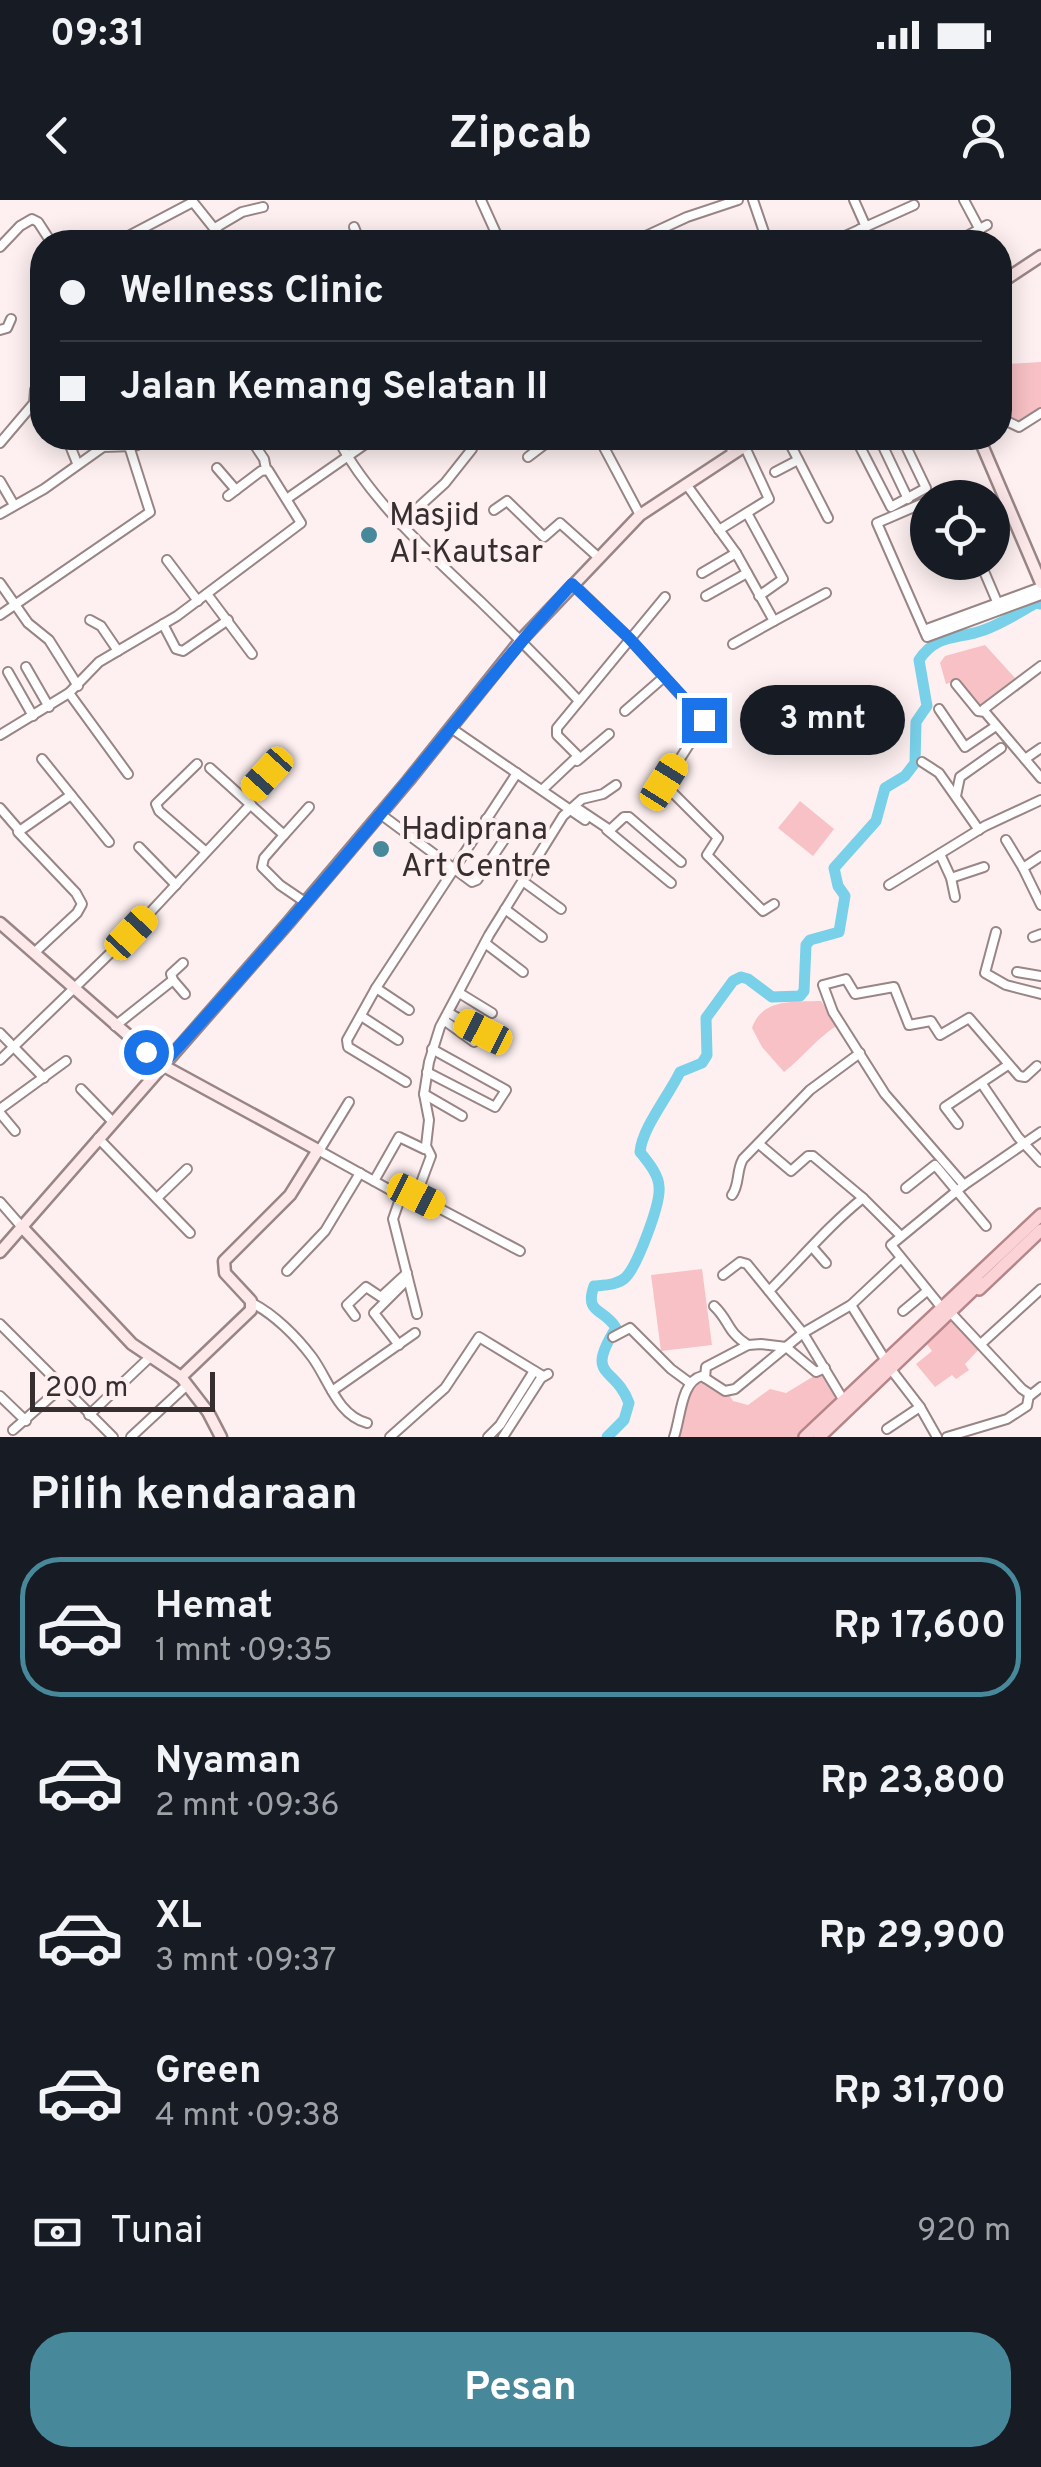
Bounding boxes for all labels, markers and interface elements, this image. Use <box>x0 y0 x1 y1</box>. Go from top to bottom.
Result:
text: 09:31 <box>50 11 145 60</box>
text: Zipcab <box>449 107 592 164</box>
icon: back <box>30 108 85 163</box>
icon: person <box>956 108 1011 163</box>
text: Wellness Clinic <box>120 268 384 317</box>
text: Jalan Kemang Selatan II <box>120 364 548 413</box>
map controls <box>910 480 1010 580</box>
button: locate <box>910 480 1010 580</box>
place label: Masjid Al-Kautsar <box>389 497 543 574</box>
marker: Masjid Al-Kautsar <box>358 524 380 546</box>
callout: 3 mnt <box>739 685 904 755</box>
route end <box>682 698 727 743</box>
text: 3 mnt <box>779 700 866 740</box>
car <box>236 742 298 806</box>
car <box>635 749 693 815</box>
place label: Hadiprana Art Centre <box>401 811 551 888</box>
marker: Hadiprana Art Centre <box>370 838 392 860</box>
car <box>100 901 162 965</box>
car <box>449 1005 517 1059</box>
route start <box>124 1030 169 1075</box>
car <box>382 1169 450 1223</box>
scale bar <box>30 1367 215 1412</box>
text: 200 m <box>45 1371 128 1407</box>
text: Pilih kendaraan <box>30 1468 358 1525</box>
icon: car <box>35 1582 125 1672</box>
text: Hemat <box>155 1583 273 1632</box>
text: Rp 17,600 <box>833 1603 1006 1652</box>
text: 1 mnt · 09:35 <box>155 1632 333 1672</box>
icon: car <box>35 1737 125 1827</box>
text: Nyaman <box>155 1738 302 1787</box>
text: Rp 23,800 <box>820 1758 1006 1807</box>
text: 2 mnt · 09:36 <box>155 1787 340 1827</box>
icon: car <box>35 1892 125 1982</box>
text: XL <box>155 1893 202 1942</box>
text: Rp 29,900 <box>819 1913 1006 1962</box>
text: 3 mnt · 09:37 <box>155 1942 336 1982</box>
icon: car <box>35 2047 125 2137</box>
text: Green <box>155 2048 261 2097</box>
text: Rp 31,700 <box>833 2068 1006 2117</box>
text: 4 mnt · 09:38 <box>155 2097 340 2137</box>
icon: cash <box>30 2205 85 2260</box>
text: Tunai <box>110 2208 204 2257</box>
text: 920 m <box>917 2212 1011 2252</box>
button: Pesan <box>30 2332 1011 2447</box>

